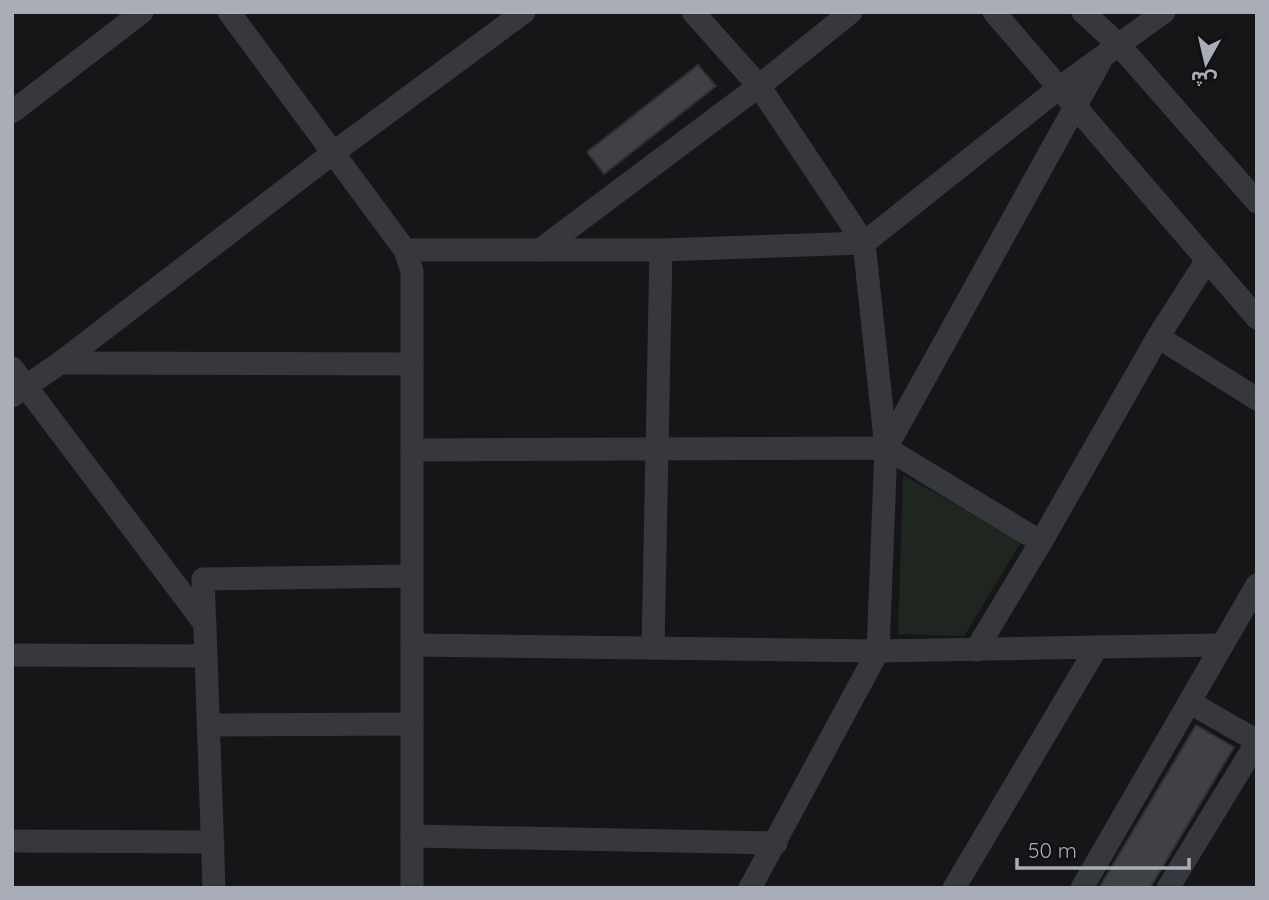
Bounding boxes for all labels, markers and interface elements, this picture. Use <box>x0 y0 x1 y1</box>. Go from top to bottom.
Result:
north arrow <box>1171 28 1241 98</box>
text: ش <box>1189 66 1218 94</box>
scale bar <box>1017 827 1188 871</box>
text: 50 m <box>1028 837 1077 863</box>

